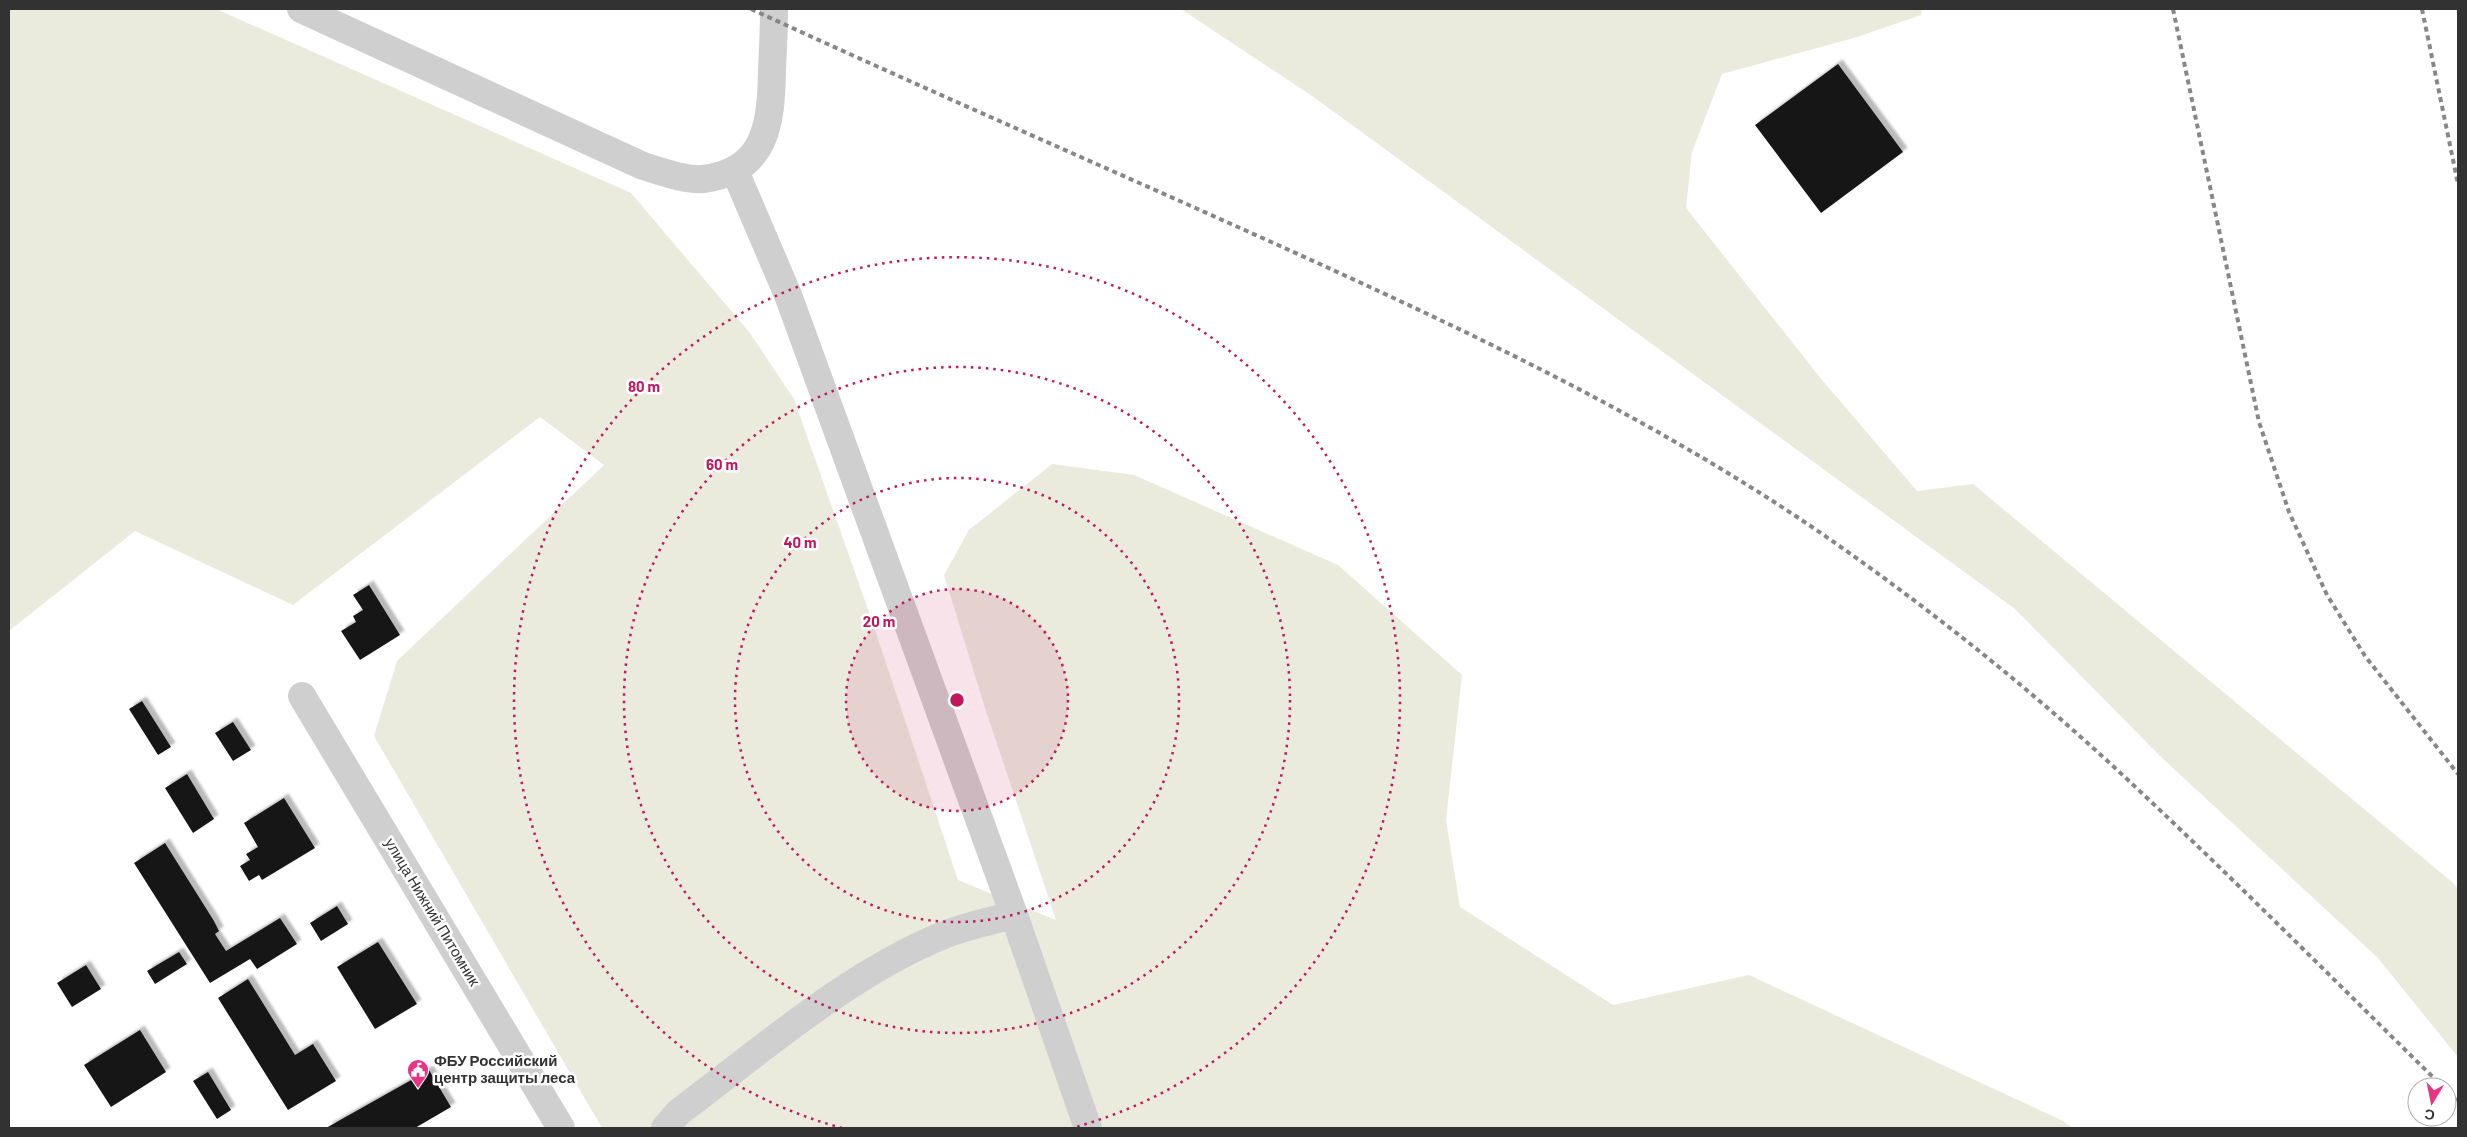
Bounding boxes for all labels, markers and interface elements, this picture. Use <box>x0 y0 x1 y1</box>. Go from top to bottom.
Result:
text: 80 m <box>628 377 660 395</box>
text: 60 m <box>706 455 738 473</box>
text: 40 m <box>783 533 817 551</box>
text: 20 m <box>863 612 895 630</box>
centre of rings <box>948 691 966 709</box>
street label: улица Нижний Питомник <box>382 834 484 989</box>
place label: ФБУ Российский центр защиты леса <box>434 1051 576 1086</box>
public building icon: ФБУ Российский центр защиты леса <box>406 1058 430 1089</box>
north arrow <box>2407 1077 2457 1127</box>
text: С <box>2423 1106 2436 1125</box>

